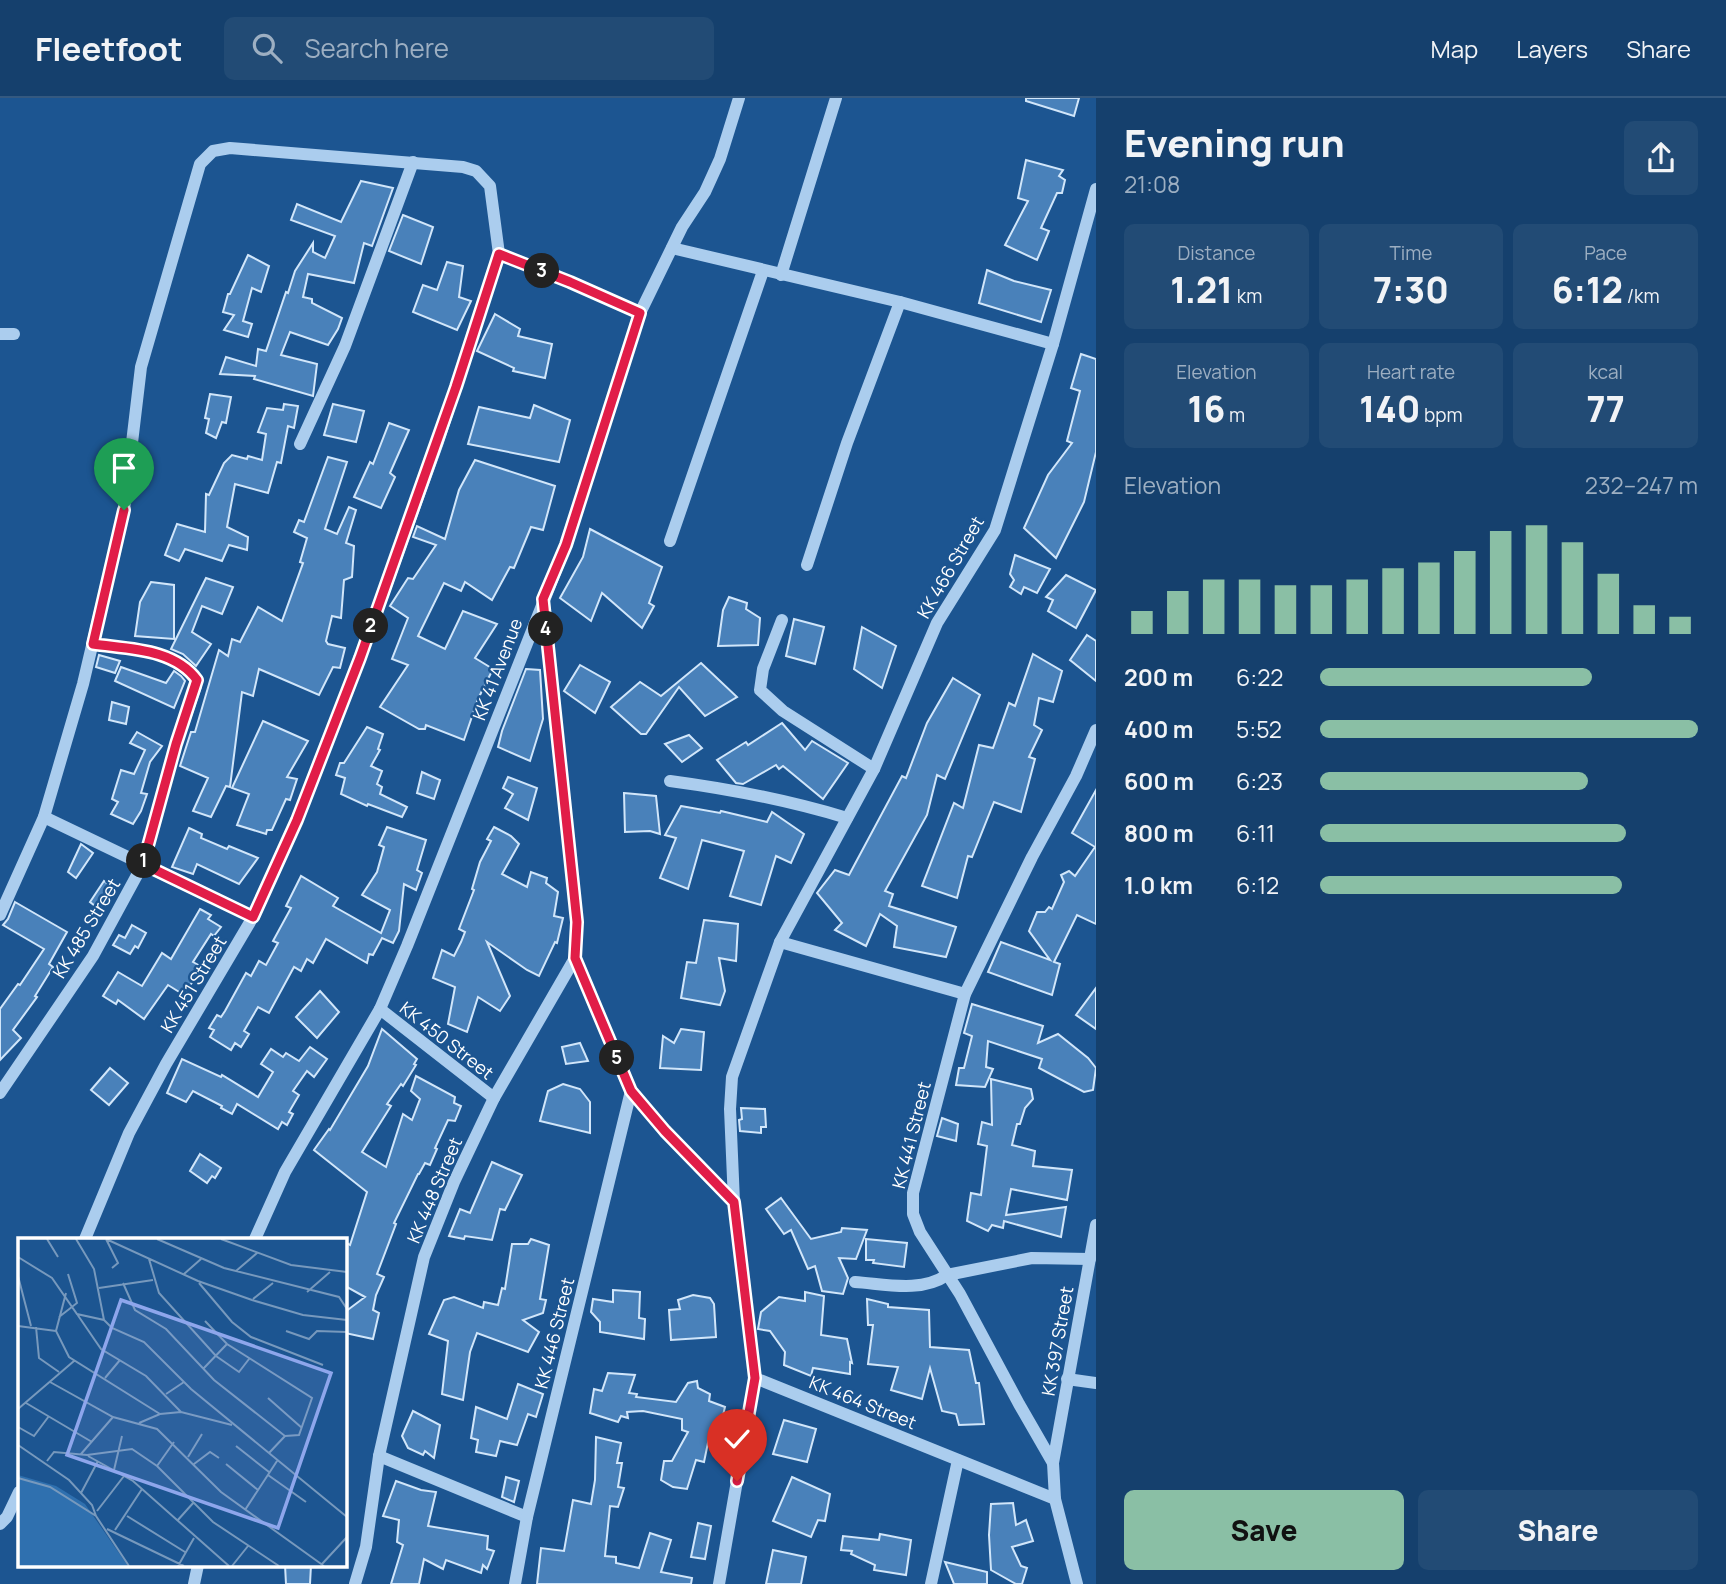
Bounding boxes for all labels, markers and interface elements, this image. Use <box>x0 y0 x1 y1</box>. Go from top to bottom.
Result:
search box <box>224 17 714 80</box>
text: Fleetfoot <box>35 26 182 71</box>
icon: search <box>248 29 286 67</box>
text: Search here <box>304 30 449 66</box>
text: Map <box>1431 32 1478 65</box>
text: Layers <box>1516 32 1588 65</box>
text: Share <box>1626 32 1691 65</box>
text: Evening run <box>1124 116 1345 168</box>
button: share <box>1624 121 1698 195</box>
text: 21:08 <box>1124 168 1180 200</box>
text: Distance <box>1177 240 1255 266</box>
text: Time <box>1390 240 1432 266</box>
text: Pace <box>1584 240 1627 266</box>
pin: 3 <box>524 254 560 288</box>
text: 3 <box>536 257 547 283</box>
text: 1.21 <box>1170 266 1233 314</box>
text: 7:30 <box>1373 266 1449 314</box>
text: 6:12 <box>1552 266 1623 314</box>
text: km <box>1233 283 1262 309</box>
text: /km <box>1623 283 1660 309</box>
text: Elevation <box>1176 359 1256 385</box>
text: Heart rate <box>1367 359 1455 385</box>
text: kcal <box>1588 359 1623 385</box>
text: 16 <box>1188 385 1225 433</box>
text: 140 <box>1359 385 1420 433</box>
text: 77 <box>1587 385 1625 433</box>
text: m <box>1225 402 1245 428</box>
text: bpm <box>1420 402 1463 428</box>
pin <box>94 438 154 510</box>
icon: arrive <box>105 449 143 487</box>
text: Elevation <box>1124 469 1221 501</box>
text: 232–247 m <box>1585 469 1698 501</box>
street label: KK 466 Street <box>911 512 989 622</box>
pin: 2 <box>354 608 388 644</box>
text: 2 <box>365 612 376 638</box>
pin: 4 <box>528 612 564 646</box>
street label: KK 41 Avenue <box>467 615 527 723</box>
text: 4 <box>540 615 551 641</box>
text: 200 m <box>1124 661 1193 693</box>
text: 6:22 <box>1236 661 1283 693</box>
text: 400 m <box>1124 713 1194 745</box>
text: 5:52 <box>1236 713 1282 745</box>
text: 600 m <box>1124 765 1194 797</box>
text: 6:23 <box>1236 765 1283 797</box>
text: 800 m <box>1124 817 1194 849</box>
text: 6:11 <box>1236 817 1275 849</box>
pin: 1 <box>127 844 162 878</box>
text: 1 <box>139 847 148 873</box>
text: 1.0 km <box>1124 869 1193 901</box>
text: 6:12 <box>1236 869 1279 901</box>
street label: KK 485 Street <box>47 874 125 982</box>
street label: KK 451 Street <box>155 931 231 1037</box>
street label: KK 450 Street <box>395 996 499 1084</box>
pin: 5 <box>600 1040 634 1076</box>
text: 5 <box>611 1044 622 1070</box>
street label: KK 441 Street <box>886 1079 936 1191</box>
street label: KK 448 Street <box>401 1133 467 1247</box>
inset map <box>18 1238 346 1566</box>
street label: KK 446 Street <box>529 1275 579 1391</box>
street label: KK 397 Street <box>1036 1284 1078 1398</box>
street label: KK 464 Street <box>806 1370 920 1434</box>
pin <box>707 1409 767 1481</box>
icon: check <box>718 1420 756 1458</box>
button: Save <box>1124 1490 1404 1570</box>
button: Share <box>1418 1490 1698 1570</box>

